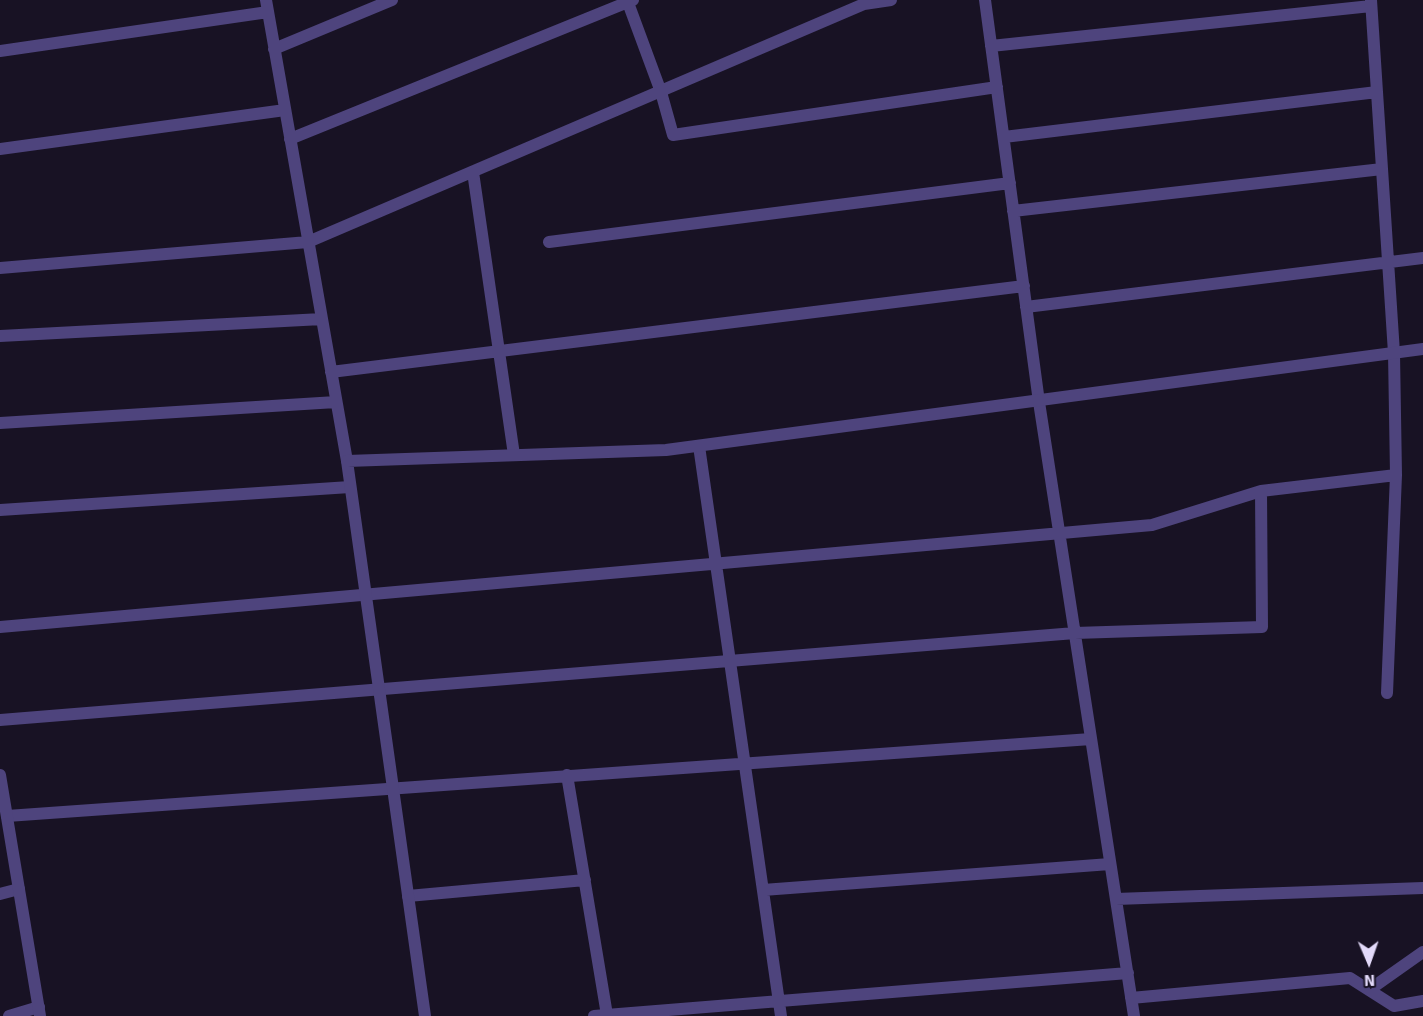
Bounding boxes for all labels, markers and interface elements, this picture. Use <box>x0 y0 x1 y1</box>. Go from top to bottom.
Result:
north arrow <box>1339 932 1399 992</box>
text: N <box>1364 970 1376 990</box>

